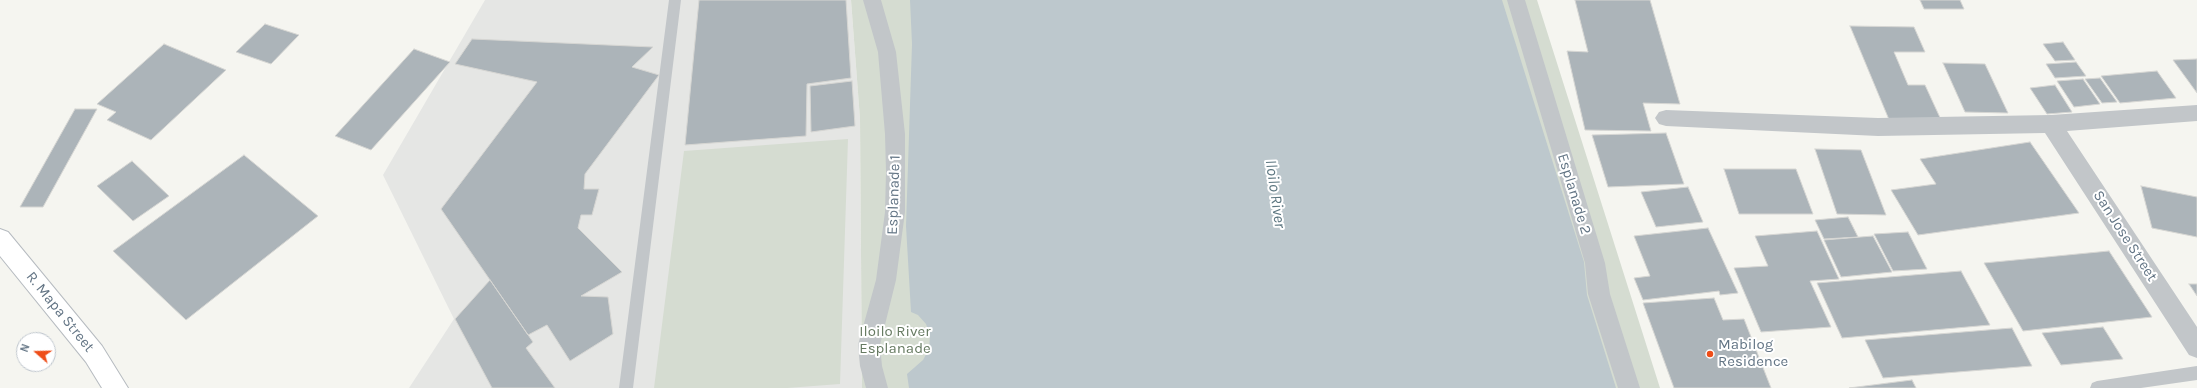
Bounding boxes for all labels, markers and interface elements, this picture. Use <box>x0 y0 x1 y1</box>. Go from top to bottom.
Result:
street label: Esplanade 2 <box>1553 151 1595 237</box>
street label: Esplanade 1 <box>884 155 904 235</box>
water label: Iloilo River <box>1261 159 1289 229</box>
street label: San Jose Street <box>2089 187 2161 285</box>
street label: R. Mapa Street <box>22 268 98 356</box>
park label: Iloilo River Esplanade <box>859 323 931 358</box>
north arrow <box>16 332 56 372</box>
place label: Mabilog Residence <box>1718 336 1788 371</box>
text: N <box>18 342 33 354</box>
marker: Mabilog Residence <box>1705 349 1715 359</box>

